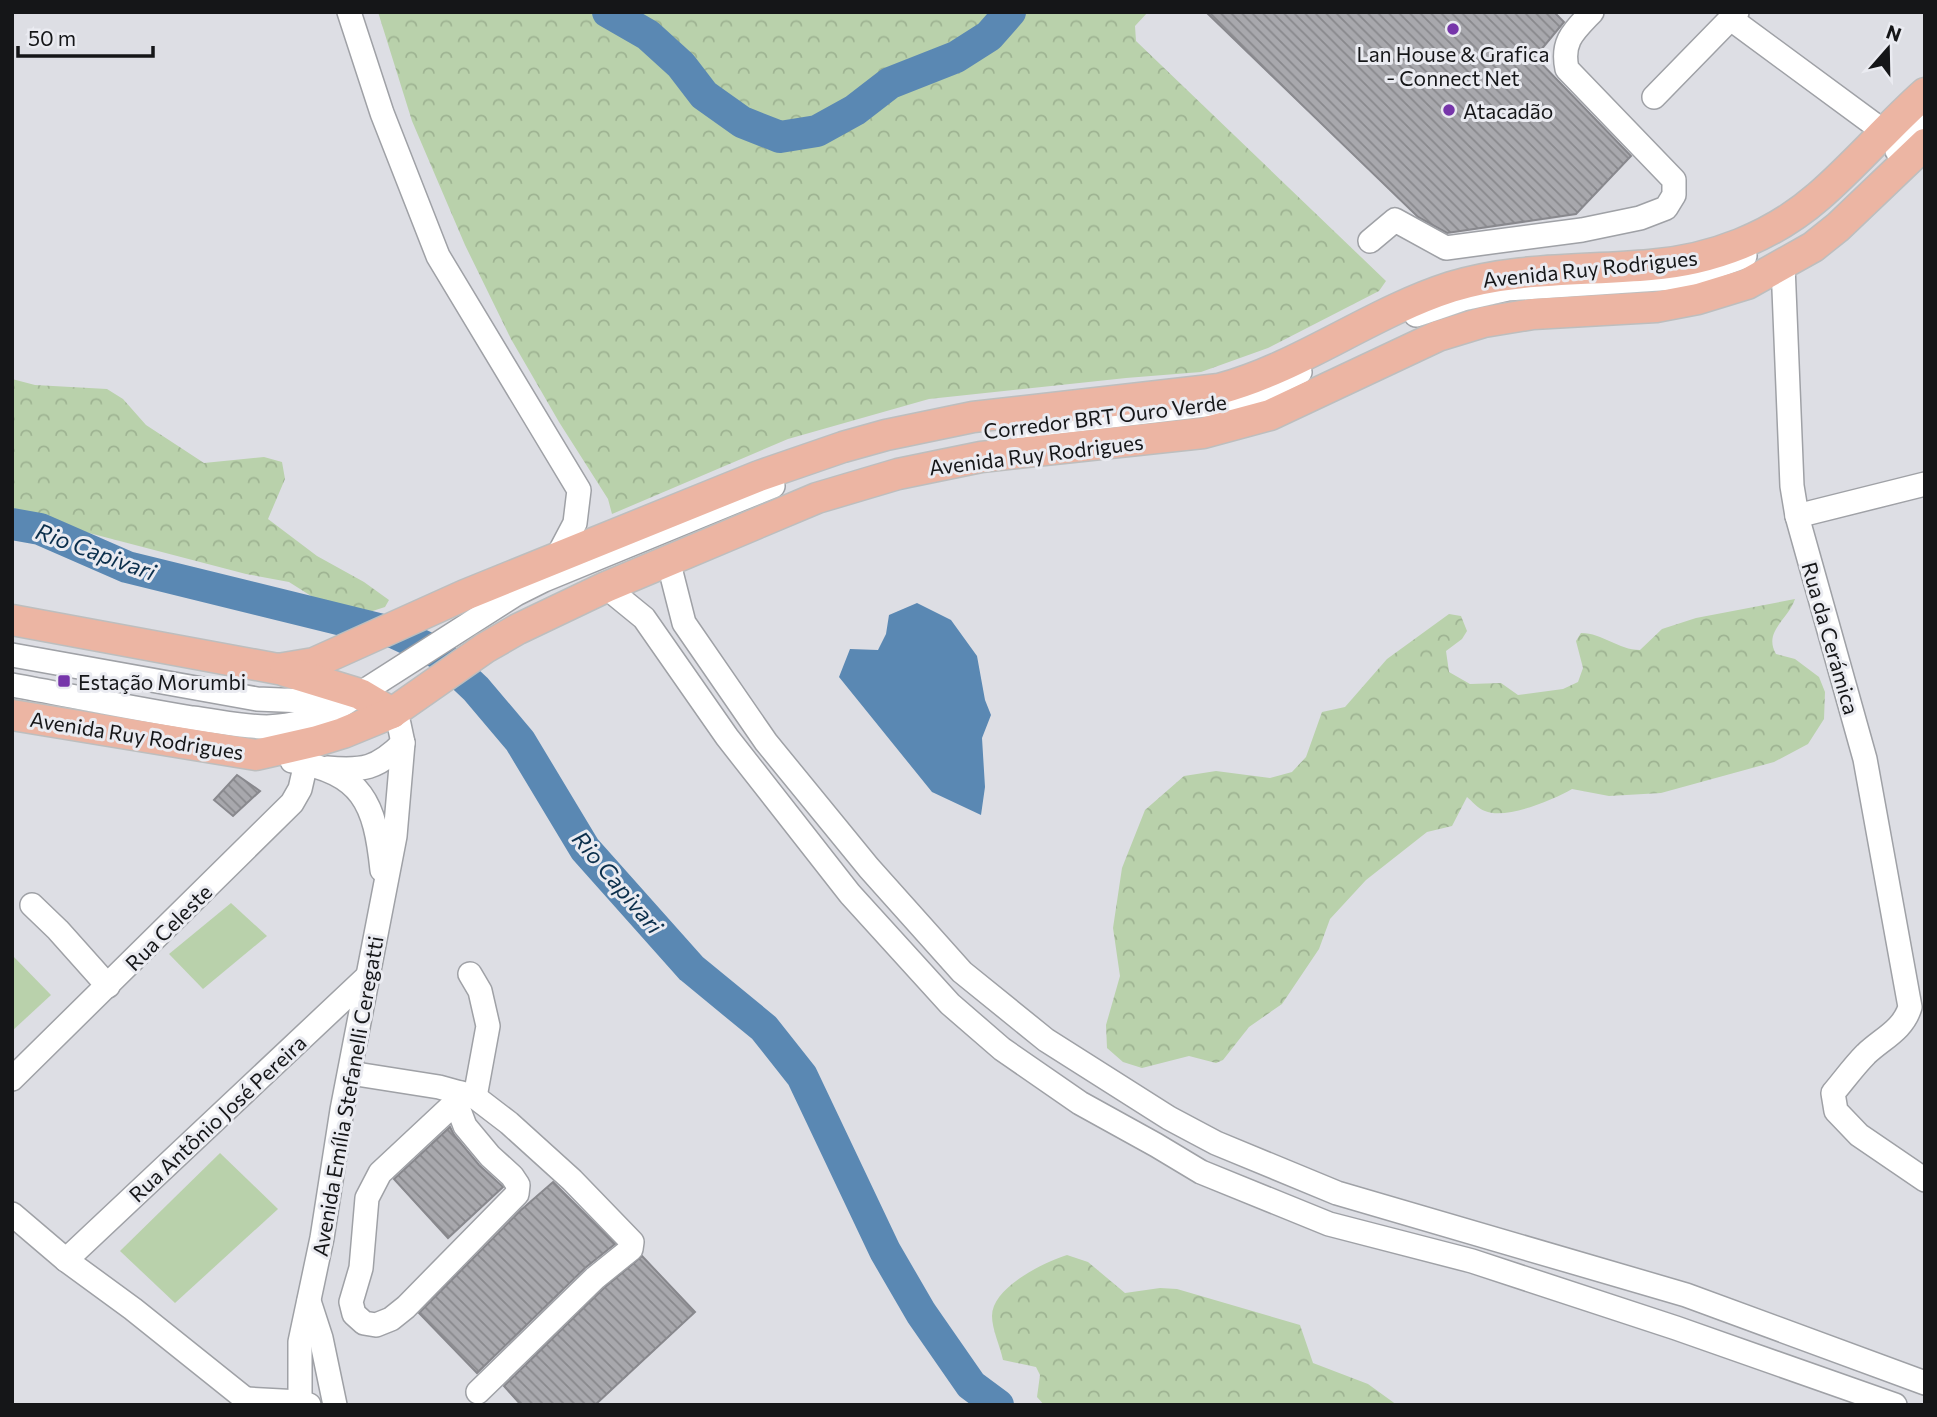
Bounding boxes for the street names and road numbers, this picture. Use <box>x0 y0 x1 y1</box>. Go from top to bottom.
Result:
street label: Avenida Ruy Rodrigues <box>1481 244 1699 292</box>
street label: Corredor BRT Ouro Verde <box>982 389 1228 443</box>
street label: Avenida Ruy Rodrigues <box>927 428 1145 480</box>
street label: Rua da Cerámica <box>1797 559 1865 717</box>
street label: Avenida Ruy Rodrigues <box>28 706 246 764</box>
street label: Rua Celeste <box>120 879 216 975</box>
street label: Avenida Emília Stefanelli Ceregatti <box>306 934 388 1258</box>
street label: Rua Antônio José Pereira <box>123 1029 311 1207</box>

